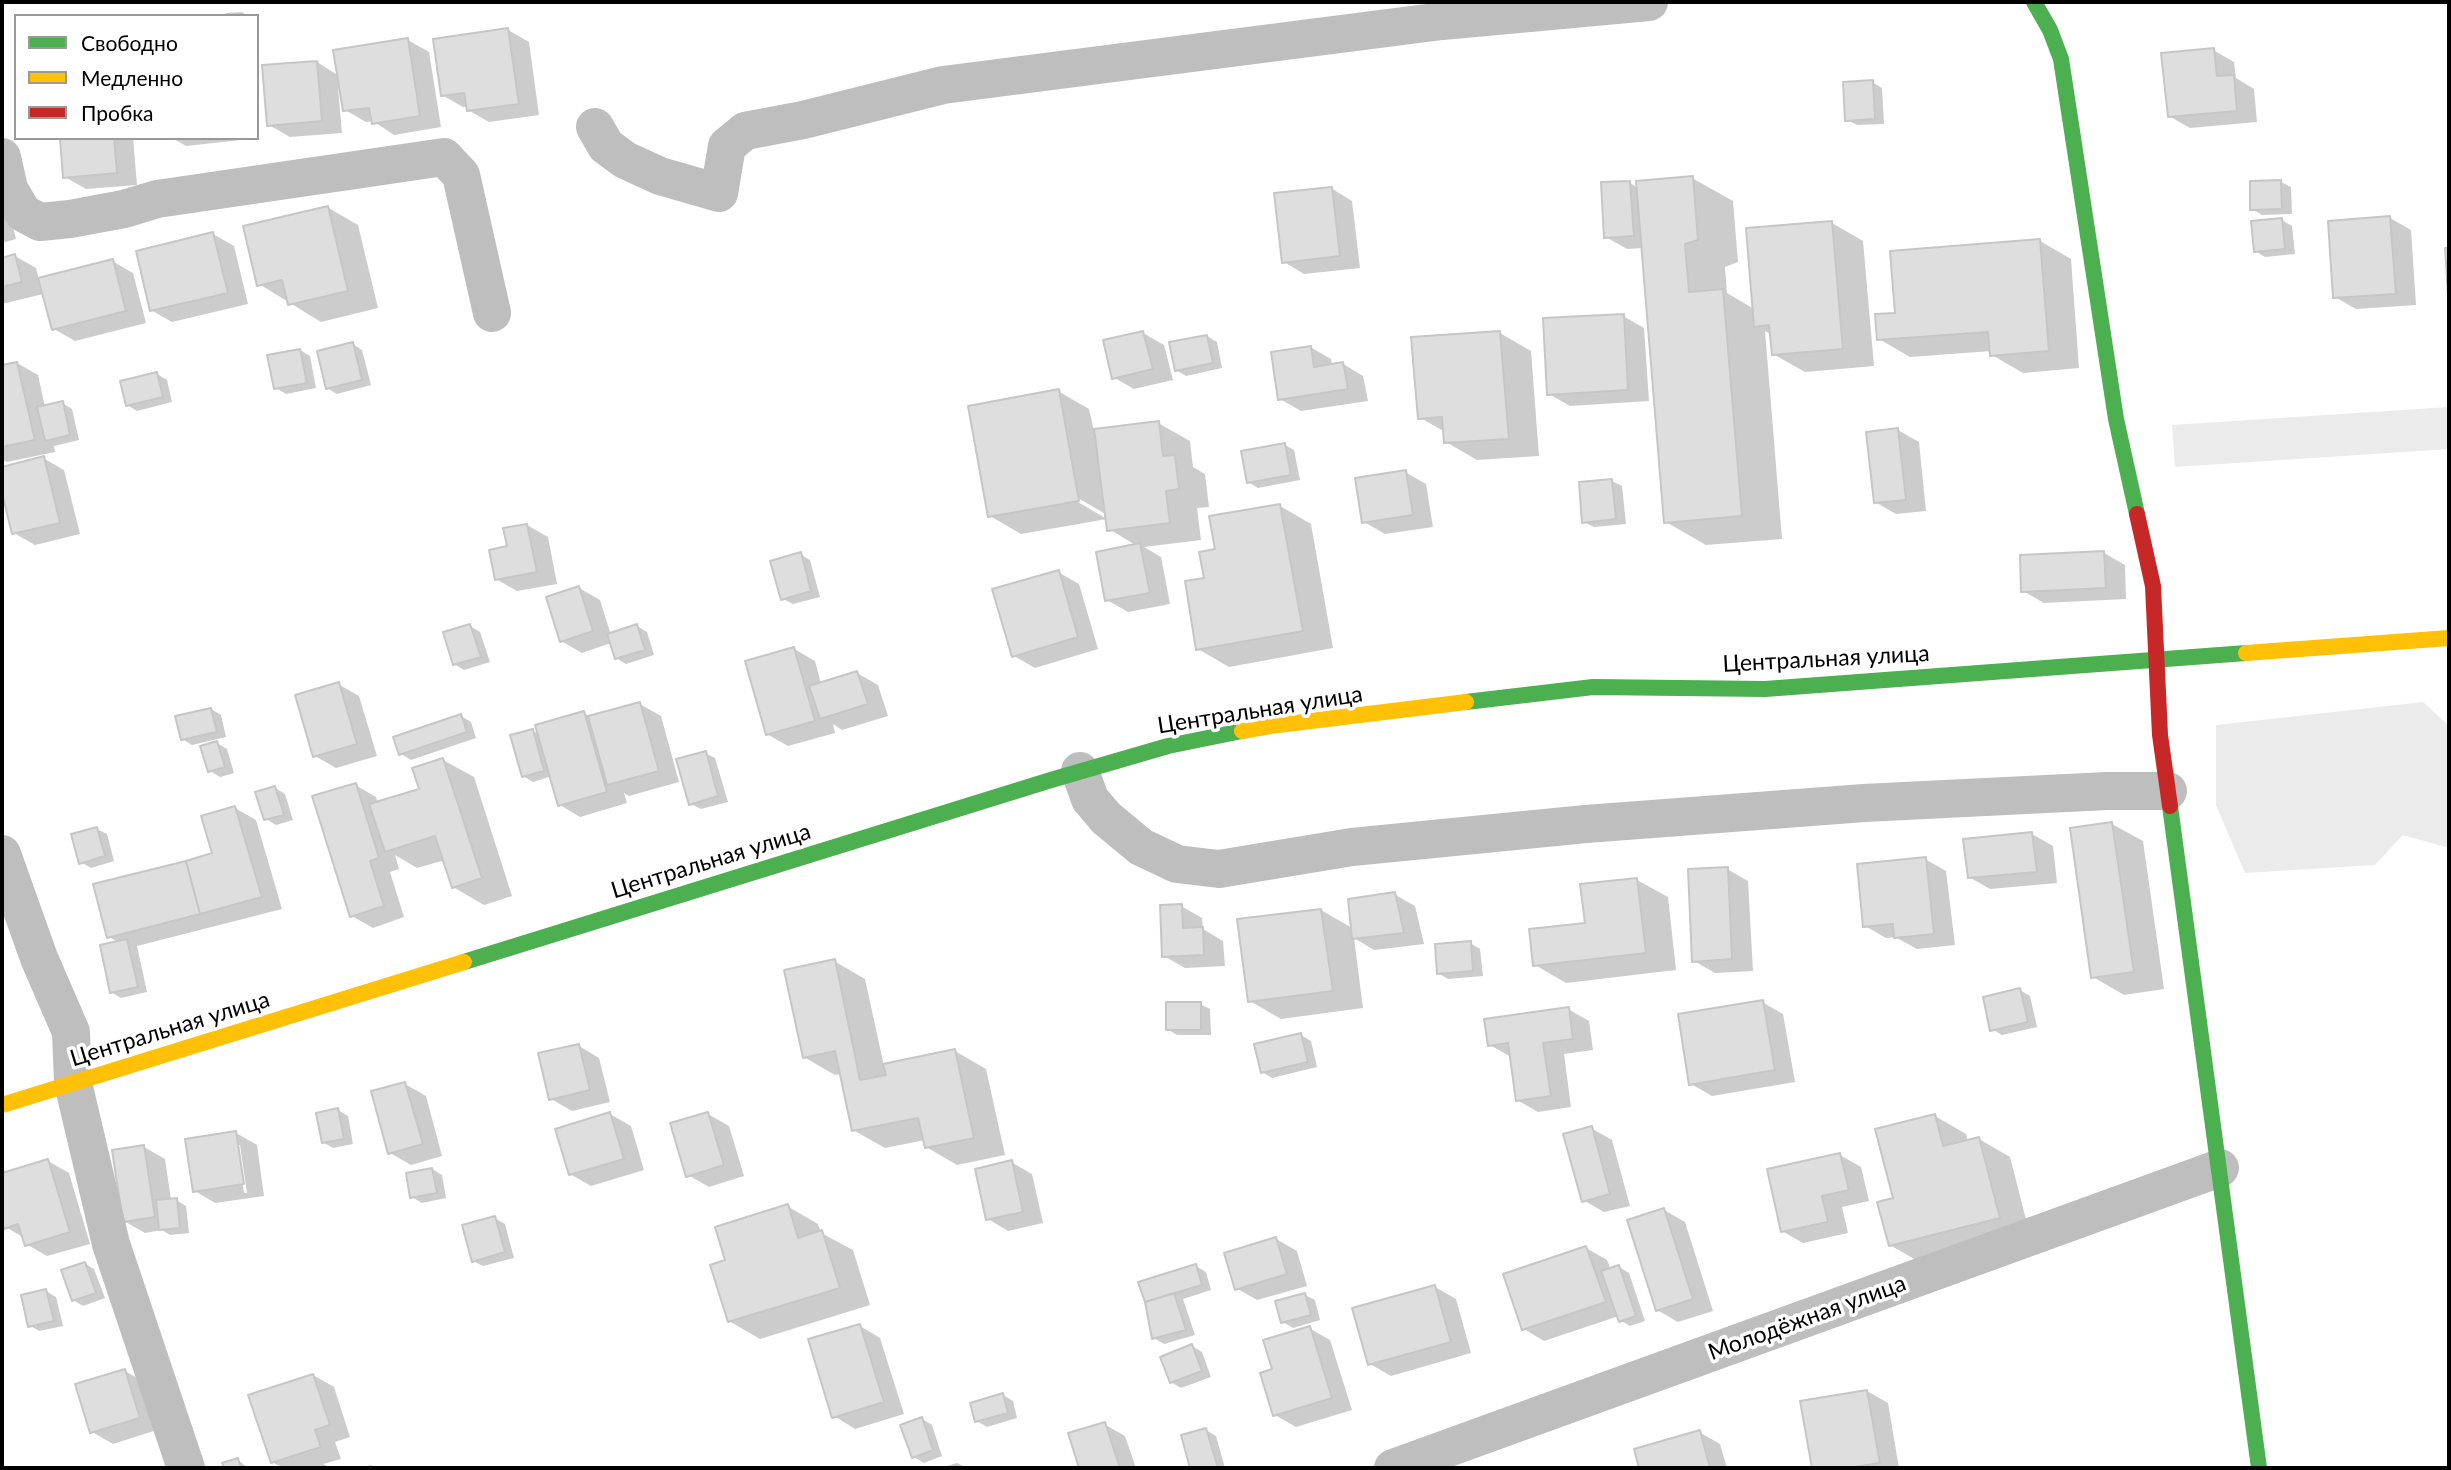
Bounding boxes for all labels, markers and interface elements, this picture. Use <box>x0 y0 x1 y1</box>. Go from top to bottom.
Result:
legend <box>14 14 259 140</box>
text: Свободно <box>81 30 178 55</box>
text: Медленно <box>81 65 183 90</box>
text: Пробка <box>81 100 154 125</box>
street label: Центральная улица <box>1722 640 1930 678</box>
street label: Центральная улица <box>1156 680 1364 740</box>
street label: Центральная улица <box>608 818 814 904</box>
street label: Центральная улица <box>67 986 273 1072</box>
street label: Молодёжная улица <box>1704 1269 1910 1367</box>

